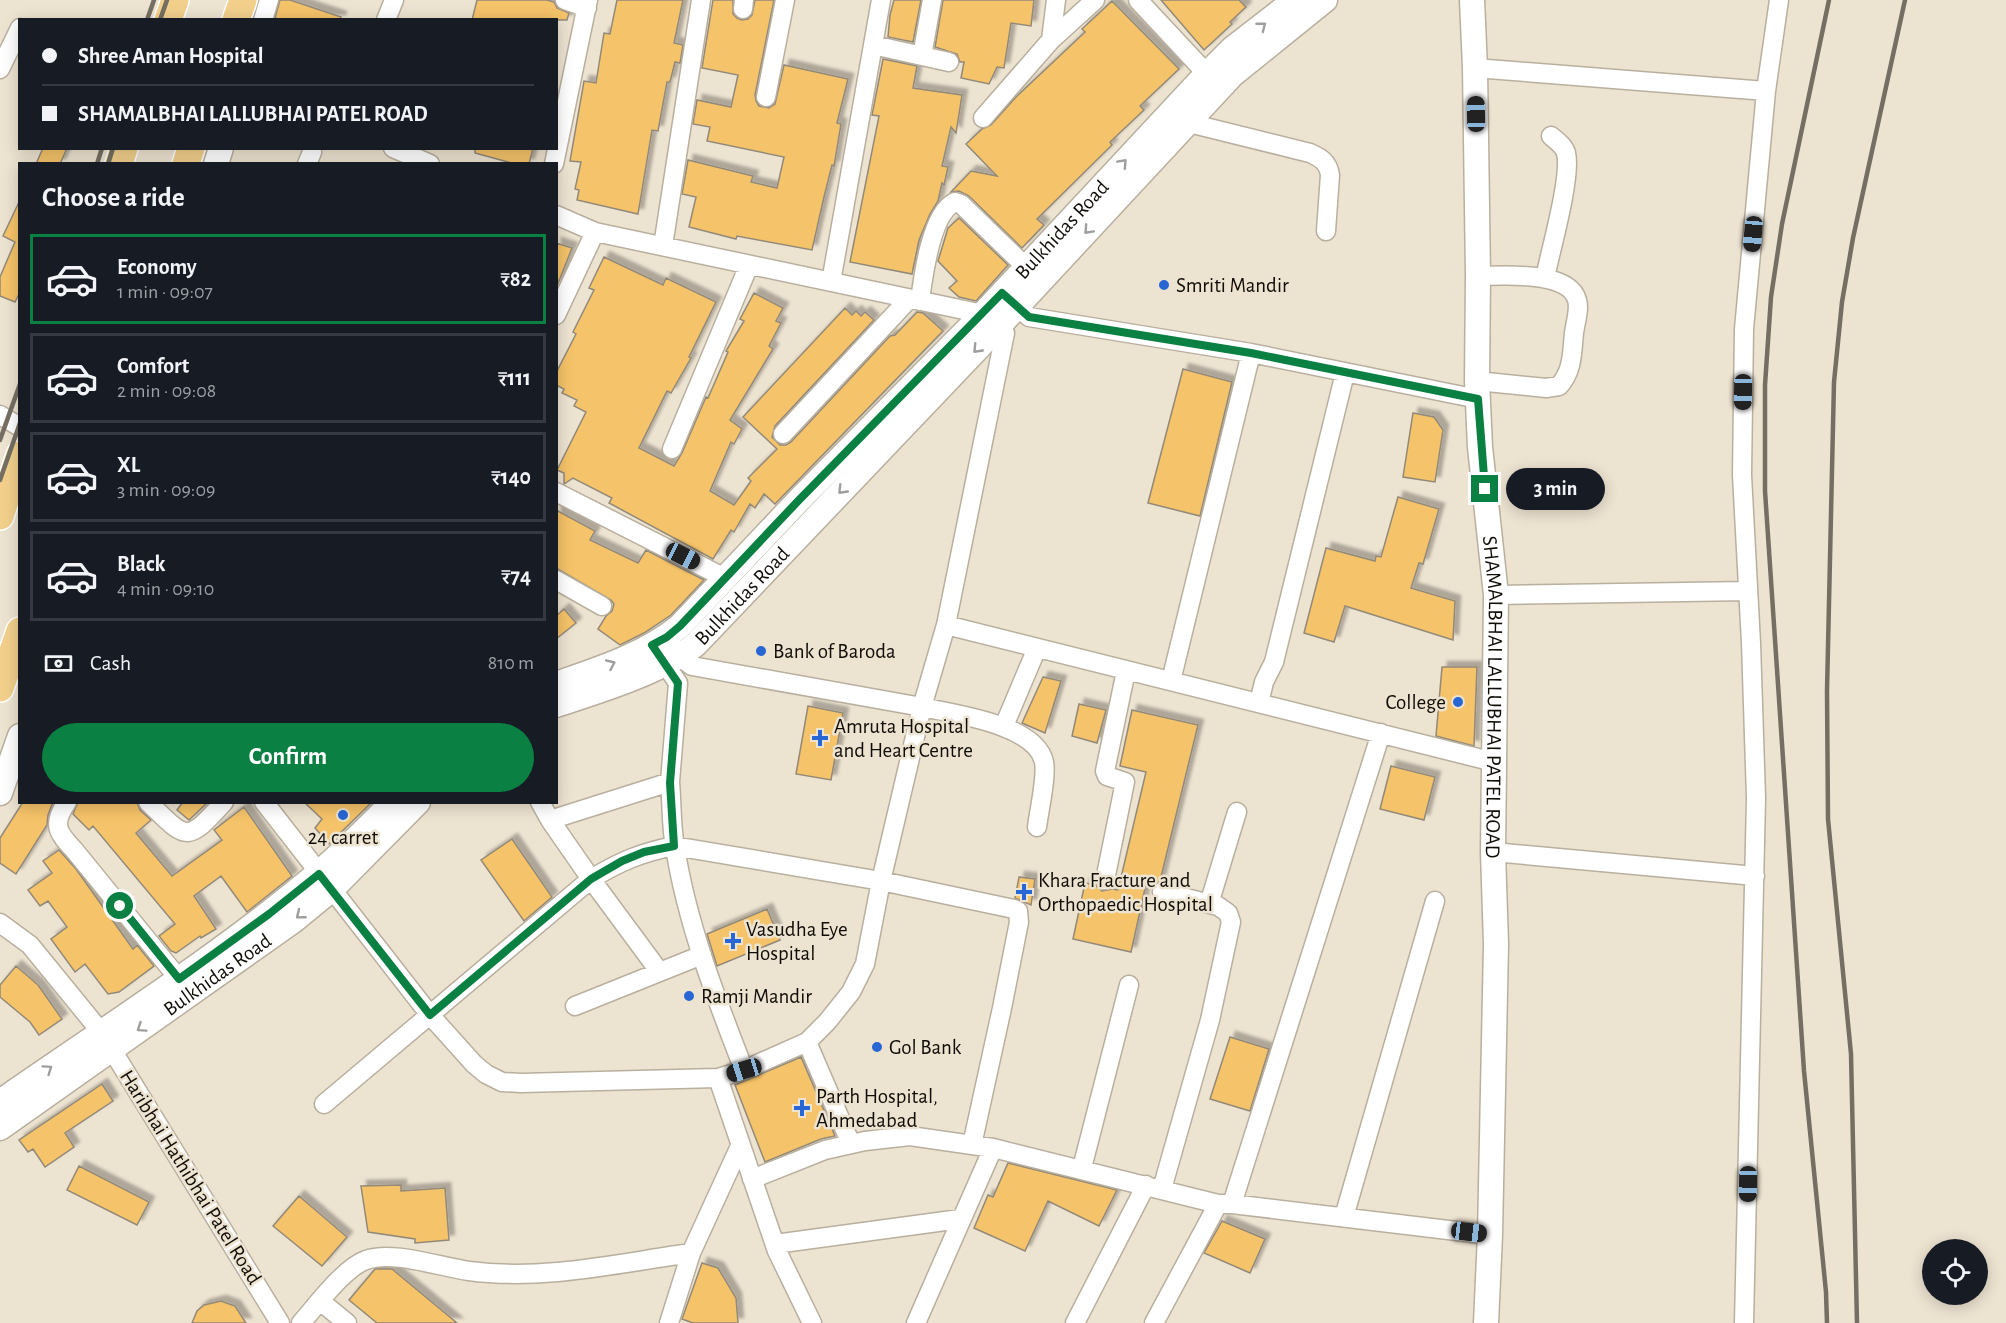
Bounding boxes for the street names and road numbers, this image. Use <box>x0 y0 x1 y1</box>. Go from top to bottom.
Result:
street label: Bulkhidas Road <box>1011 176 1113 283</box>
street label: SHAMALBHAI LALLUBHAI PATEL ROAD <box>1479 535 1507 859</box>
street label: Bulkhidas Road <box>691 543 794 649</box>
street label: Bulkhidas Road <box>160 930 275 1020</box>
street label: Haribhai Hathibhai Patel Road <box>116 1066 265 1288</box>

